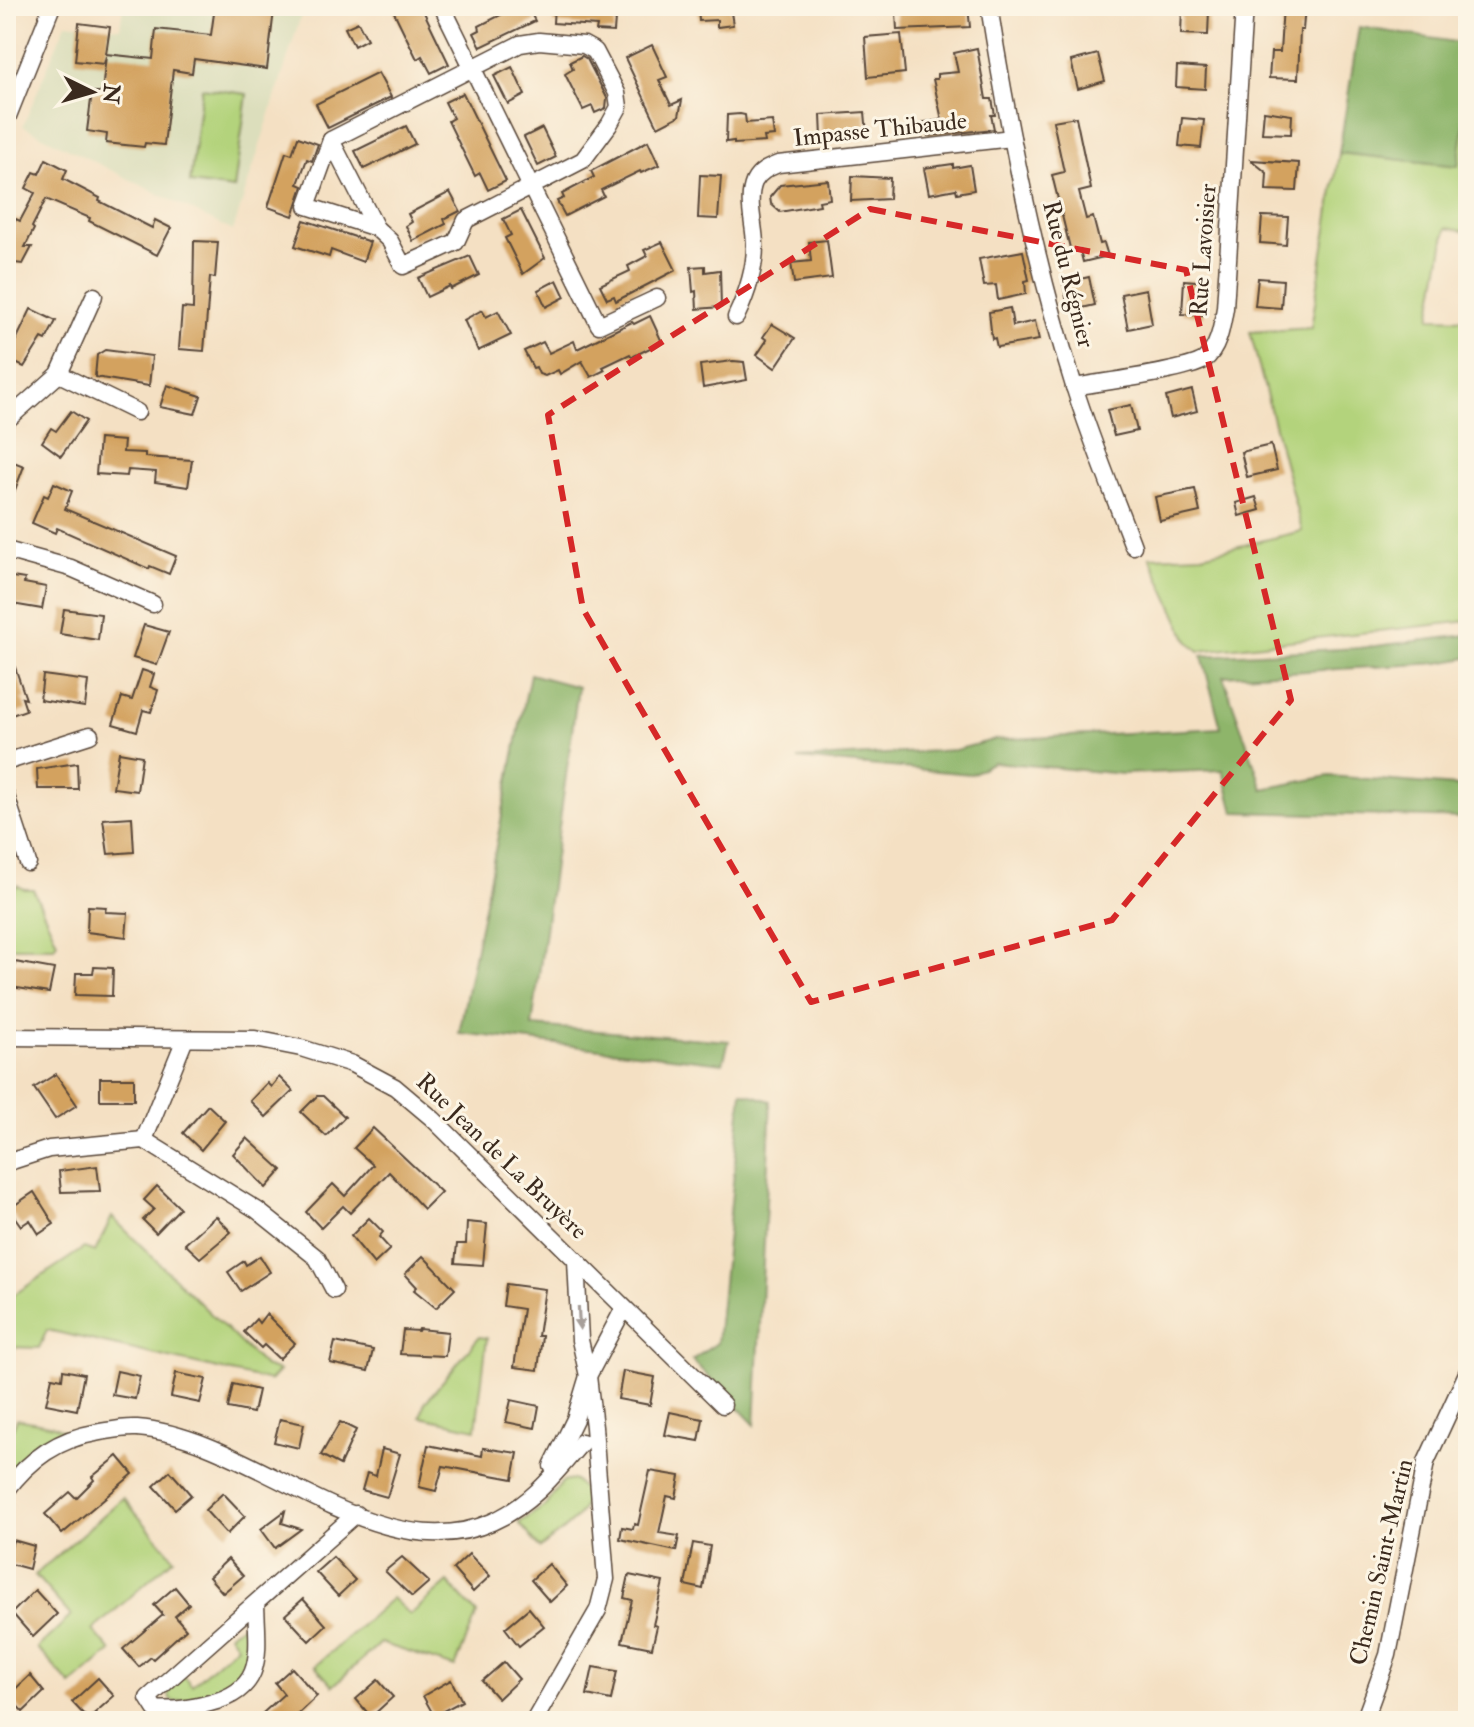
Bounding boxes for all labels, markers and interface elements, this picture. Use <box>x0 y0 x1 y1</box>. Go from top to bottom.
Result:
north arrow <box>52 52 132 132</box>
text: N <box>96 82 126 105</box>
street label: Impasse Thibaude <box>792 105 968 154</box>
street label: Rue Lavoisier <box>1183 183 1224 317</box>
street label: Rue du Régnier <box>1035 198 1102 351</box>
street label: Rue Jean de La Bruyère <box>409 1067 594 1246</box>
one-way arrow <box>573 1306 586 1331</box>
street label: Chemin Saint-Martin <box>1343 1456 1420 1668</box>

